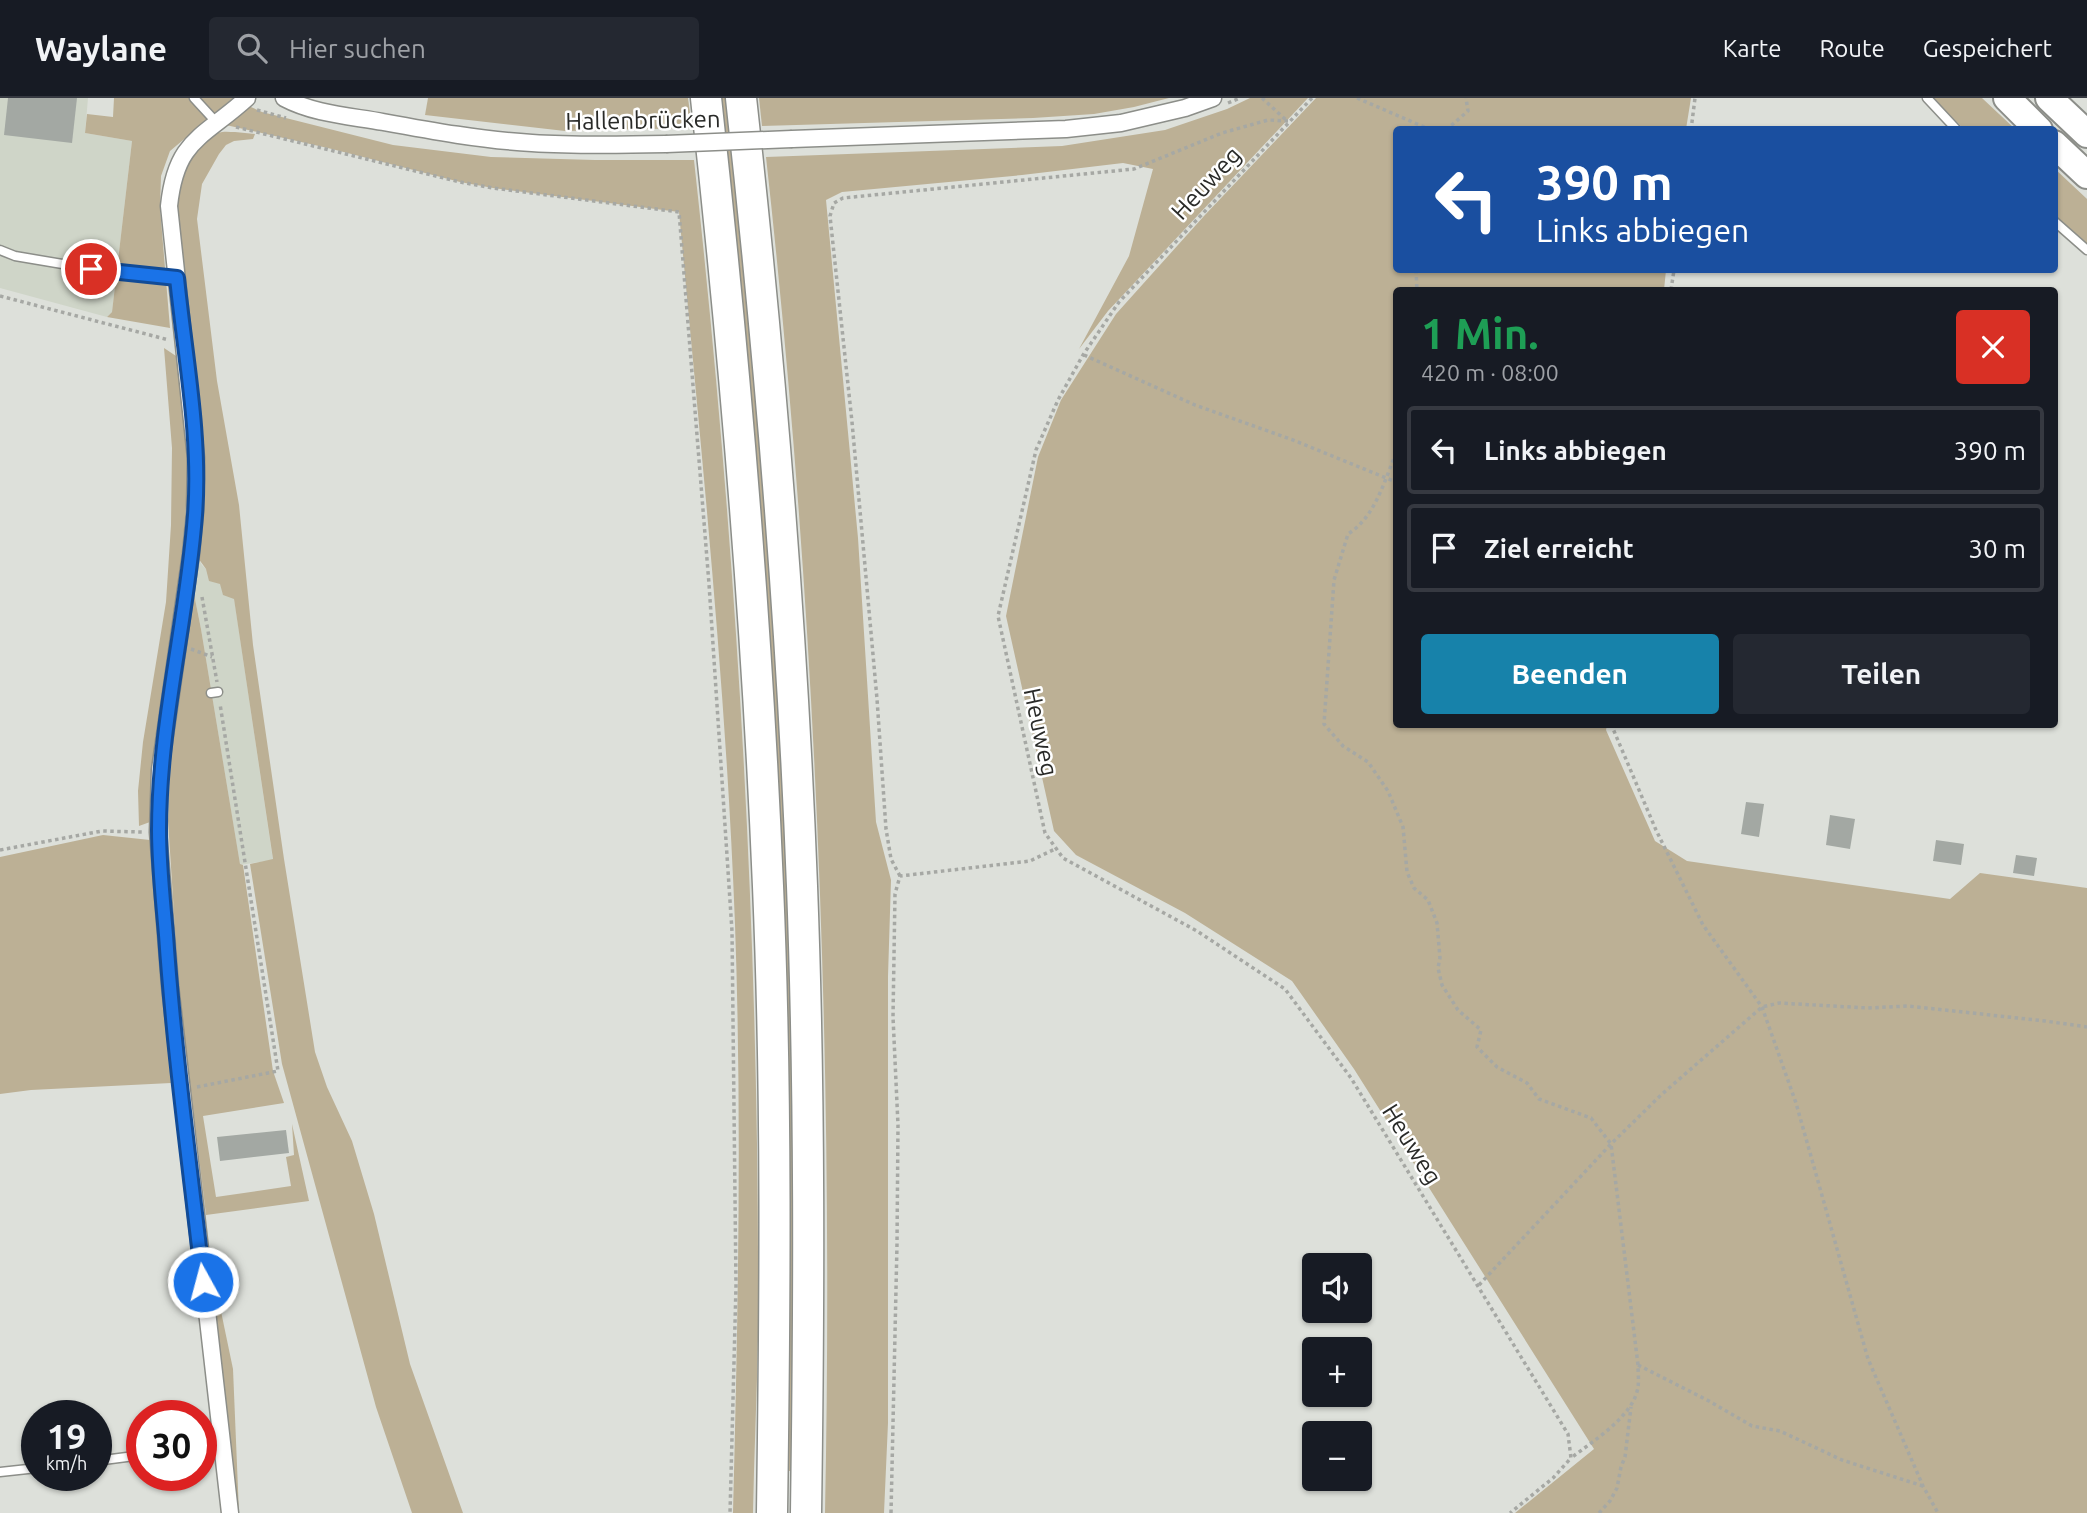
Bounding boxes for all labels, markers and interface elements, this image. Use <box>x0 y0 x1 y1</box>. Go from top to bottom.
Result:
search box <box>209 17 699 80</box>
icon: search <box>233 29 271 67</box>
text: Waylane <box>35 30 167 67</box>
text: Hier suchen <box>289 34 426 63</box>
text: Karte <box>1723 35 1781 62</box>
text: Route <box>1819 35 1885 62</box>
text: Gespeichert <box>1923 35 2052 62</box>
street label: Hallenbrücken <box>565 105 721 135</box>
street label: Heuweg <box>1166 141 1246 225</box>
icon: left <box>1421 154 1512 245</box>
text: 390 m <box>1536 154 1673 209</box>
text: Links abbiegen <box>1536 212 1749 248</box>
pin <box>61 239 121 299</box>
icon: arrive <box>72 250 110 288</box>
text: 1 Min. <box>1421 310 1539 357</box>
button: close <box>1956 310 2030 384</box>
text: 420 m · 08:00 <box>1421 360 1559 385</box>
icon: left <box>1425 431 1463 469</box>
text: Links abbiegen <box>1484 436 1667 465</box>
text: 390 m <box>1954 436 2026 465</box>
icon: arrive <box>1425 529 1463 567</box>
text: Ziel erreicht <box>1484 534 1634 563</box>
text: 30 m <box>1968 534 2026 563</box>
button: Beenden <box>1421 634 1719 714</box>
button: Teilen <box>1733 634 2030 714</box>
street label: Heuweg <box>1019 686 1063 778</box>
street label: Heuweg <box>1377 1099 1447 1189</box>
position arrow <box>166 1245 240 1319</box>
map controls <box>1302 1253 1372 1491</box>
button: sound <box>1302 1253 1372 1323</box>
button: + <box>1302 1337 1372 1407</box>
speed limit sign: 30 <box>126 1400 217 1491</box>
text: 19 <box>47 1416 86 1456</box>
button: − <box>1302 1421 1372 1491</box>
text: km/h <box>46 1453 87 1473</box>

